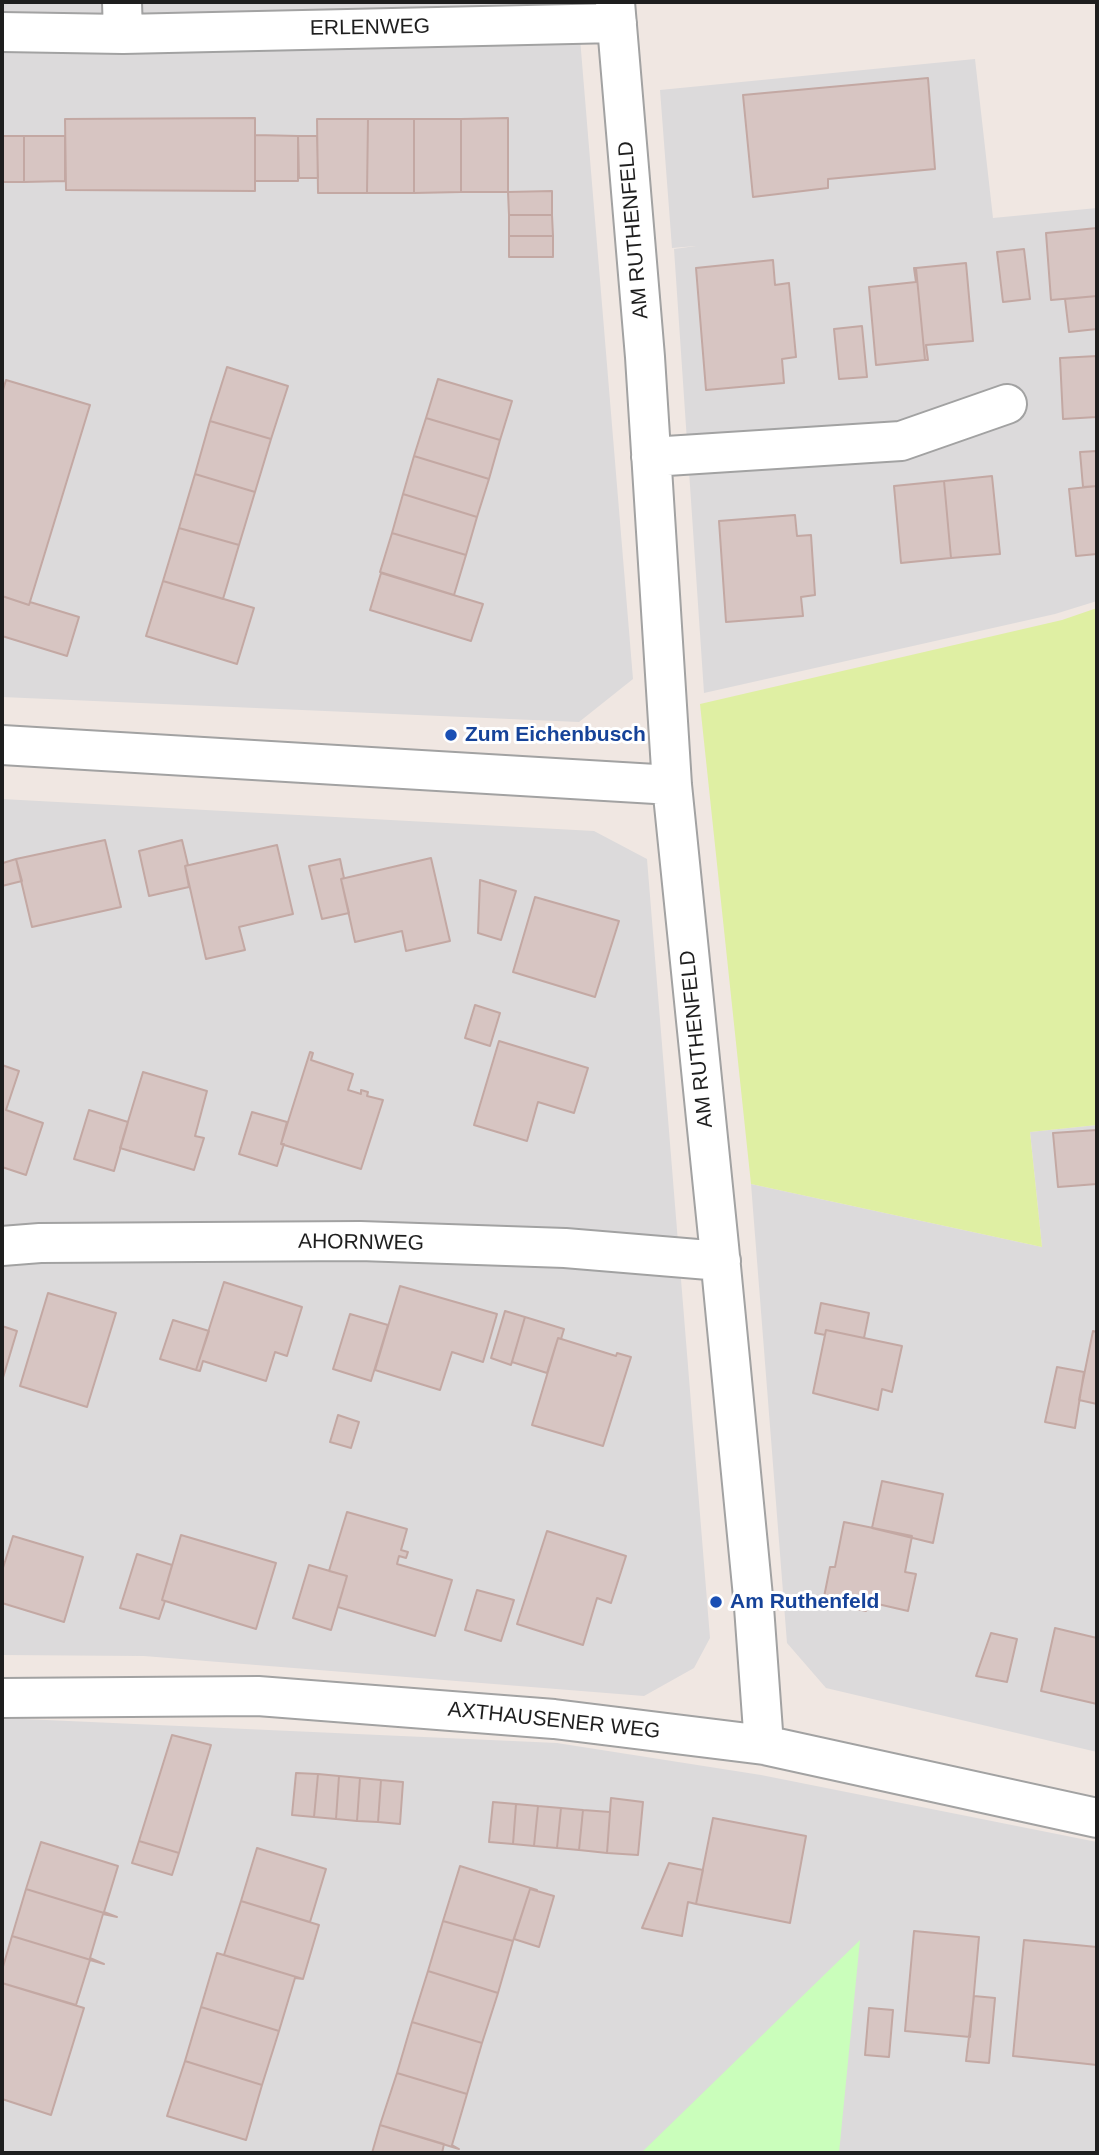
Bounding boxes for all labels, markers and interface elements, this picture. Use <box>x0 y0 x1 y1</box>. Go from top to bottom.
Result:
street label: ERLENWEG <box>310 14 430 42</box>
street label: AM RUTHENFELD <box>614 140 654 320</box>
place label: Zum Eichenbusch <box>465 722 646 748</box>
marker: Zum Eichenbusch <box>443 727 459 743</box>
street label: AM RUTHENFELD <box>675 949 719 1129</box>
street label: AHORNWEG <box>298 1229 424 1257</box>
place label: Am Ruthenfeld <box>730 1589 879 1615</box>
marker: Am Ruthenfeld <box>708 1594 724 1610</box>
street label: AXTHAUSENER WEG <box>447 1697 661 1745</box>

